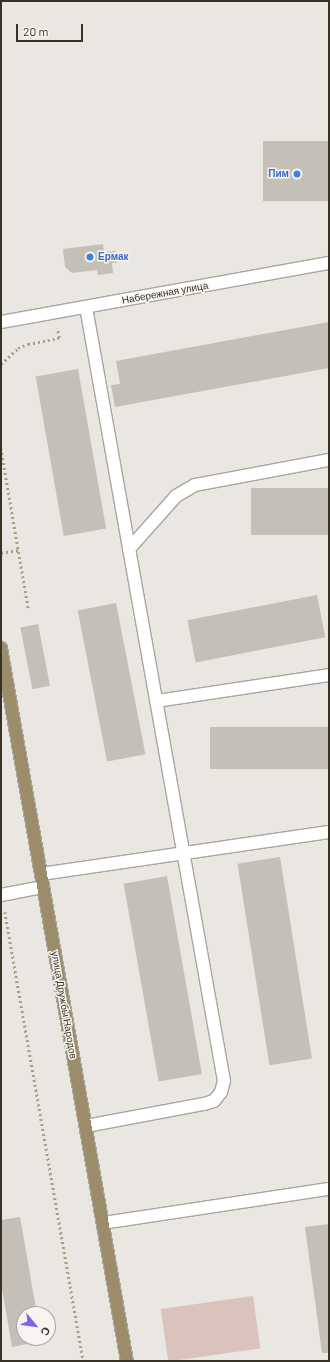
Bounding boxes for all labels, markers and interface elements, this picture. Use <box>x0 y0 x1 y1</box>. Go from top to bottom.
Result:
scale bar <box>18 16 85 42</box>
text: 20 m <box>23 24 49 38</box>
place label: Пим <box>268 168 289 180</box>
marker: Пим <box>292 169 302 179</box>
place label: Ермак <box>98 251 128 263</box>
marker: Ермак <box>85 252 95 262</box>
street label: Набережная улица <box>121 279 209 307</box>
street label: улица Дружбы Народов <box>49 950 79 1060</box>
north arrow <box>16 1306 56 1346</box>
text: С <box>38 1325 54 1338</box>

